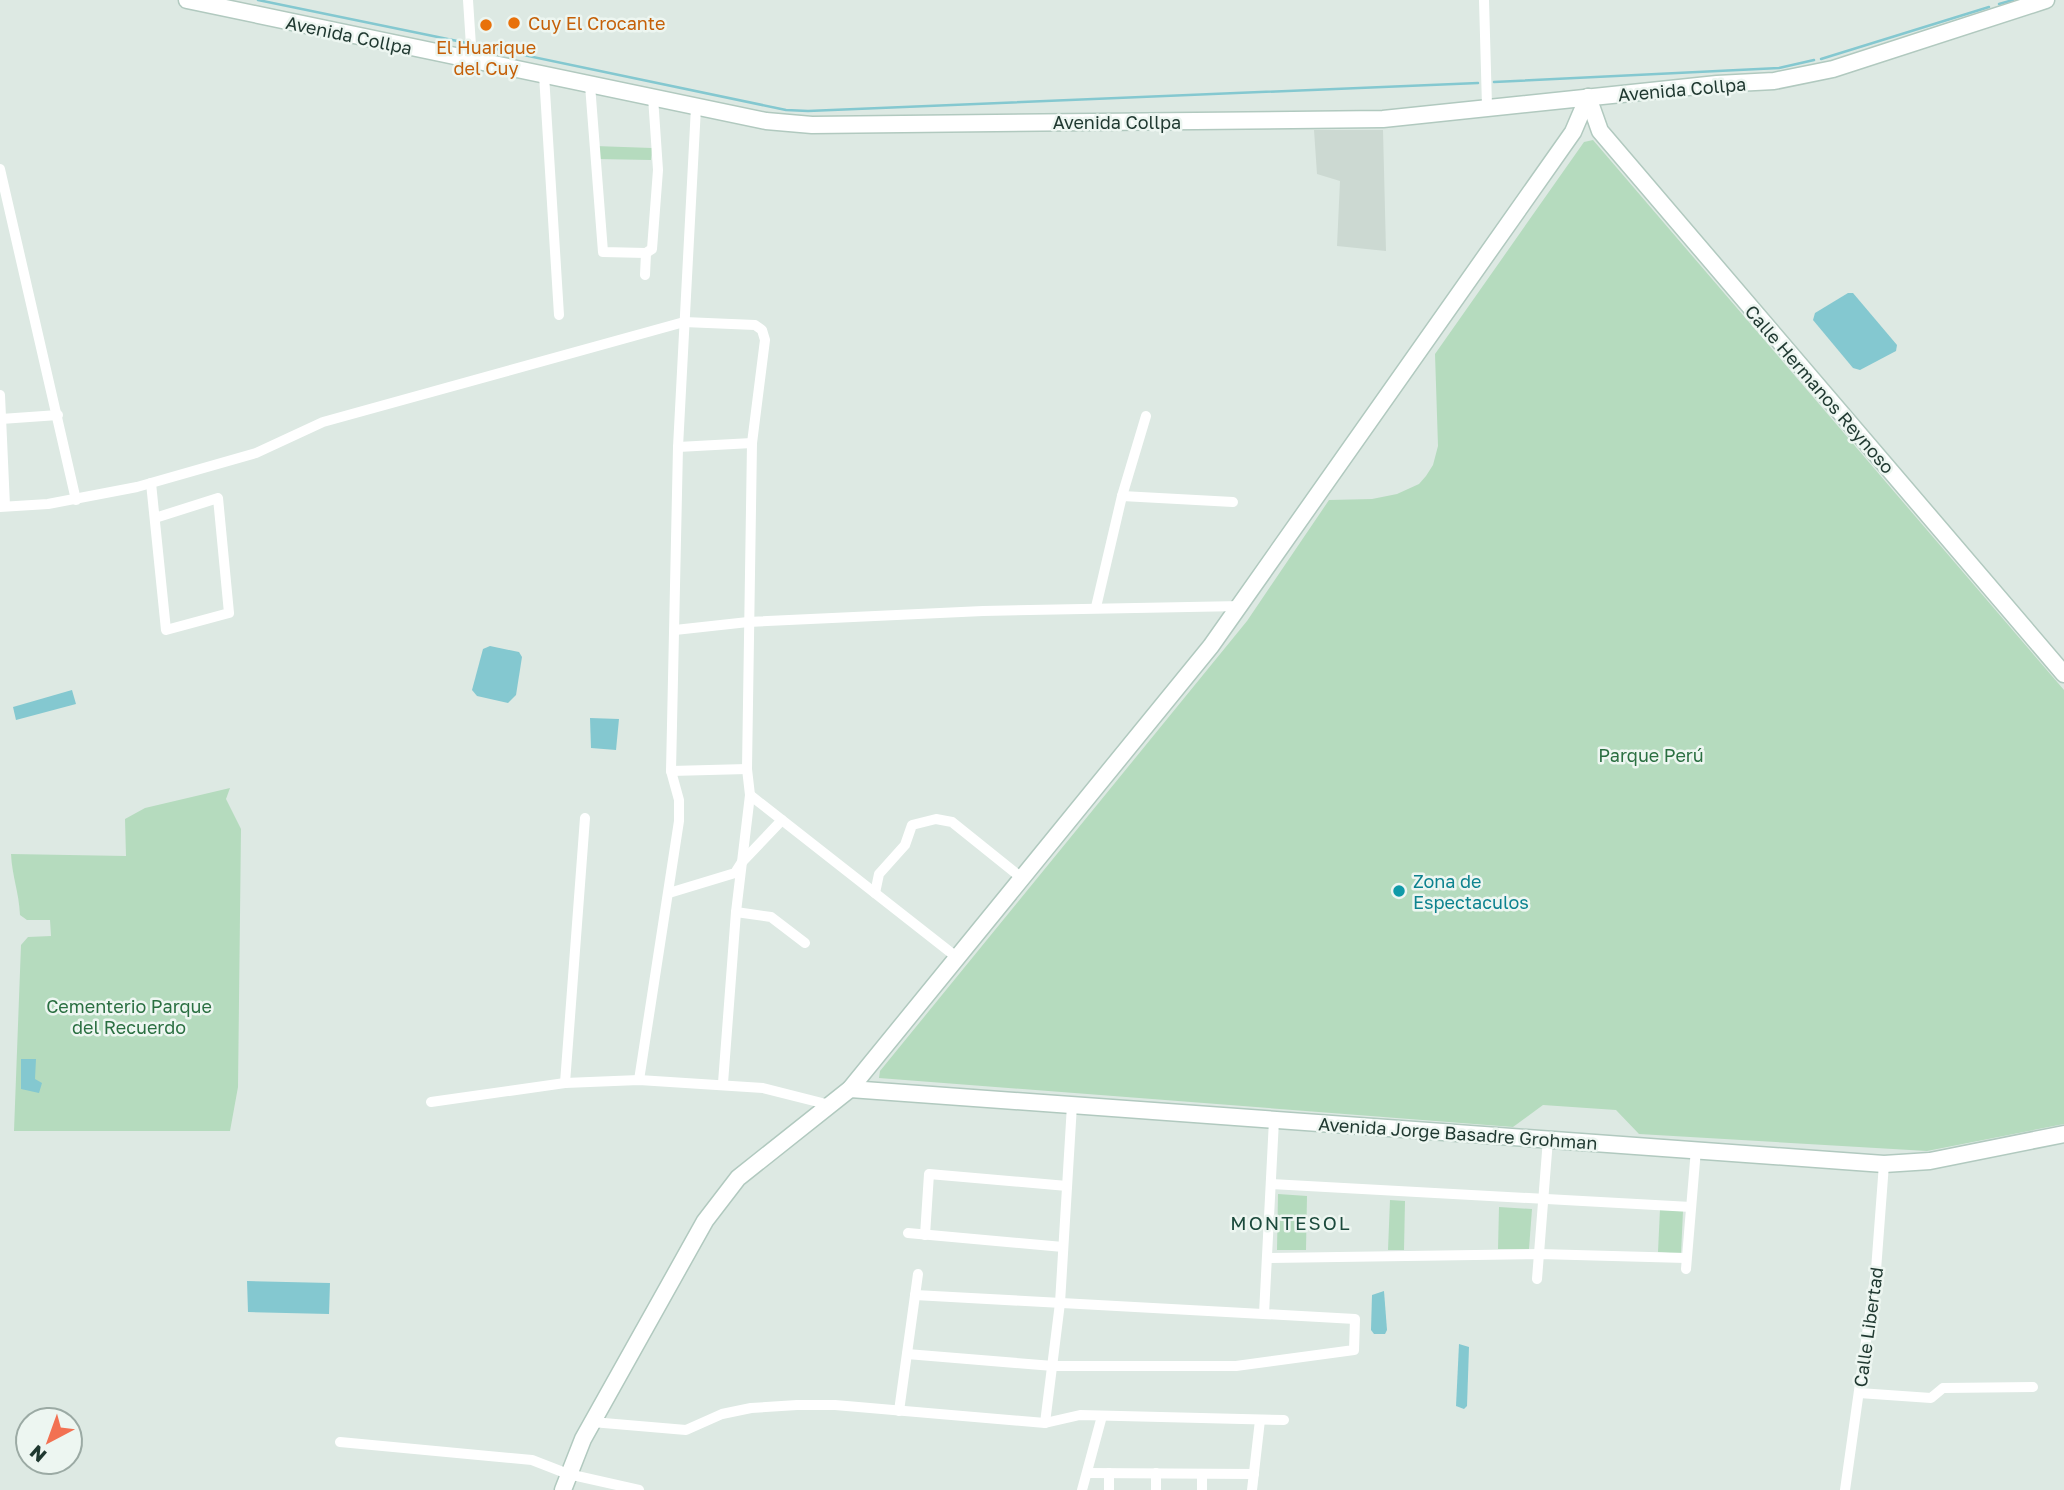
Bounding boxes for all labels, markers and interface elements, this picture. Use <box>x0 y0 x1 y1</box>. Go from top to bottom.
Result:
street label: Avenida Collpa <box>284 11 414 59</box>
place label: Cuy El Crocante <box>528 12 665 34</box>
marker: Cuy El Crocante <box>506 15 522 31</box>
marker: El Huarique del Cuy <box>478 17 494 33</box>
place label: El Huarique del Cuy <box>436 36 536 79</box>
street label: Avenida Collpa <box>1617 72 1747 106</box>
street label: Avenida Collpa <box>1053 111 1181 133</box>
street label: Calle Hermanos Reynoso <box>1741 300 1899 478</box>
park label: Parque Perú <box>1598 744 1704 766</box>
place label: Zona de Espectaculos <box>1413 870 1529 913</box>
marker: Zona de Espectaculos <box>1391 883 1407 899</box>
park label: Cementerio Parque del Recuerdo <box>46 995 212 1038</box>
street label: Avenida Jorge Basadre Grohman <box>1318 1112 1598 1154</box>
district label: MONTESOL <box>1230 1211 1352 1234</box>
street label: Calle Libertad <box>1849 1266 1887 1388</box>
north arrow <box>14 1406 84 1476</box>
text: N <box>25 1441 51 1468</box>

